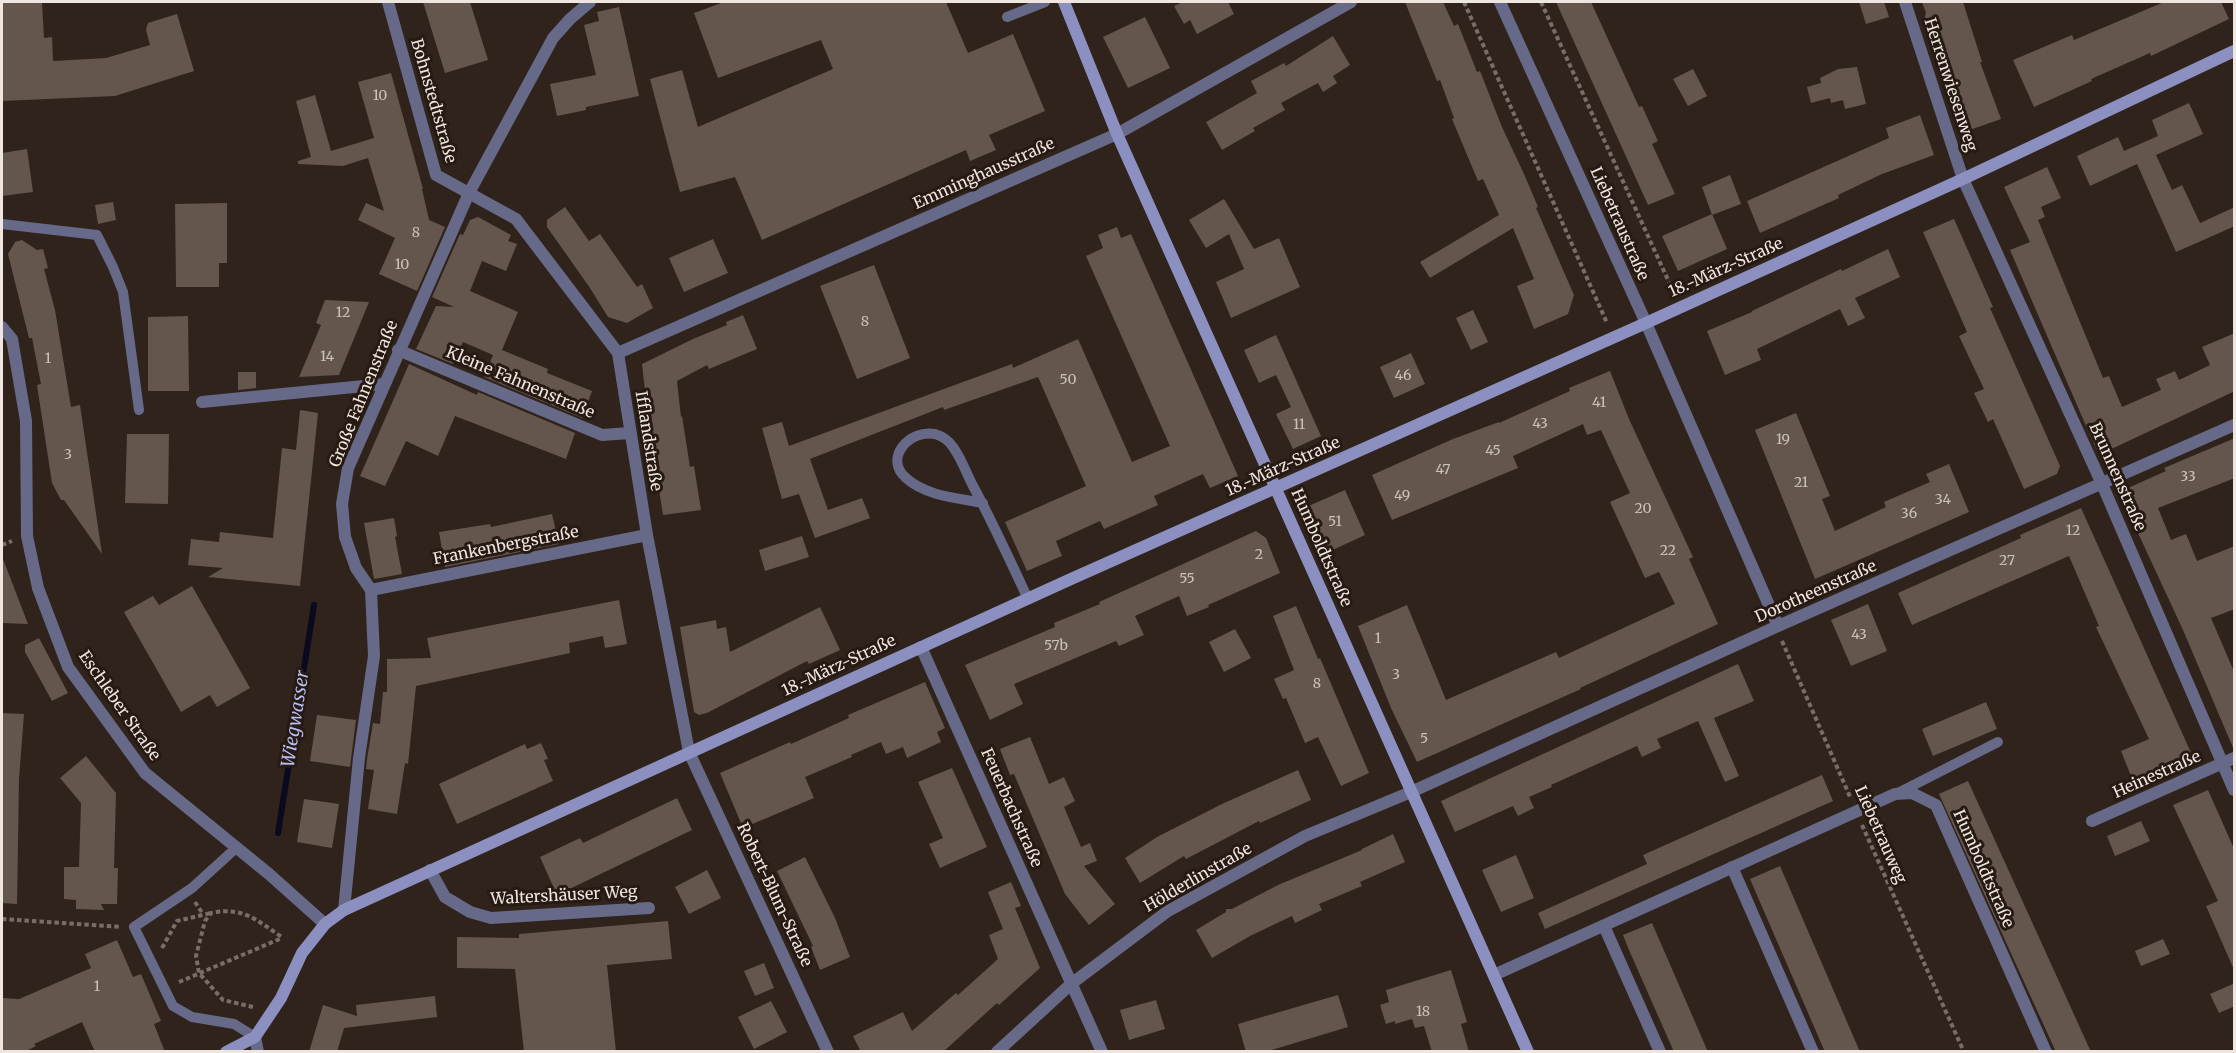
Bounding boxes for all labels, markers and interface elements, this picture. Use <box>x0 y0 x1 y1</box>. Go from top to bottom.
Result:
street label: Herrenwiesenweg <box>1919 16 1981 154</box>
street label: Bohnstedtstraße <box>406 37 460 165</box>
house number: 10 <box>373 88 387 104</box>
street label: Emminghausstraße <box>910 134 1058 214</box>
street label: Liebetraustraße <box>1585 164 1653 284</box>
house number: 8 <box>412 225 420 241</box>
street label: 18.-März-Straße <box>1666 234 1786 302</box>
house number: 10 <box>395 257 409 273</box>
house number: 12 <box>336 305 350 321</box>
house number: 8 <box>861 314 869 330</box>
street label: Große Fahnenstraße <box>326 318 402 470</box>
street label: Kleine Fahnenstraße <box>443 343 597 423</box>
house number: 14 <box>320 349 334 365</box>
house number: 1 <box>45 351 51 367</box>
house number: 46 <box>1395 368 1411 384</box>
house number: 50 <box>1060 372 1076 388</box>
street label: Ifflandstraße <box>631 390 665 492</box>
house number: 41 <box>1592 395 1606 411</box>
house number: 43 <box>1532 416 1548 432</box>
house number: 11 <box>1293 417 1305 433</box>
street label: Brunnenstraße <box>2084 420 2150 534</box>
house number: 19 <box>1776 432 1790 448</box>
street label: 18.-März-Straße <box>1223 433 1343 501</box>
house number: 45 <box>1485 443 1501 459</box>
house number: 3 <box>64 447 72 463</box>
house number: 47 <box>1435 462 1451 478</box>
house number: 33 <box>2180 469 2196 485</box>
house number: 21 <box>1794 475 1808 491</box>
street label: Humboldtstraße <box>1286 486 1356 610</box>
house number: 49 <box>1394 488 1410 504</box>
house number: 34 <box>1935 492 1951 508</box>
house number: 20 <box>1634 501 1652 517</box>
house number: 36 <box>1901 506 1917 522</box>
house number: 51 <box>1328 514 1342 530</box>
street label: Frankenbergstraße <box>432 522 580 570</box>
house number: 12 <box>2066 523 2080 539</box>
house number: 22 <box>1660 543 1676 559</box>
house number: 2 <box>1255 547 1263 563</box>
house number: 27 <box>1999 553 2015 569</box>
street label: Dorotheenstraße <box>1752 557 1880 627</box>
house number: 55 <box>1179 571 1195 587</box>
house number: 43 <box>1851 627 1867 643</box>
street label: 18.-März-Straße <box>779 631 899 701</box>
house number: 1 <box>1375 631 1381 647</box>
house number: 57b <box>1044 638 1068 654</box>
street label: Eschleber Straße <box>74 647 164 765</box>
house number: 3 <box>1392 667 1400 683</box>
water label: Wiegwasser <box>278 669 314 769</box>
house number: 8 <box>1313 676 1321 692</box>
house number: 5 <box>1420 731 1428 747</box>
street label: Feuerbachstraße <box>976 745 1046 871</box>
street label: Heinestraße <box>2110 747 2204 803</box>
street label: Liebetrauweg <box>1850 783 1910 887</box>
street label: Humboldtstraße <box>1948 807 2018 931</box>
street label: Robert-Blum-Straße <box>732 820 816 970</box>
street label: Hölderlinstraße <box>1141 839 1255 917</box>
street label: Waltershäuser Weg <box>490 883 638 909</box>
house number: 1 <box>94 979 100 995</box>
house number: 18 <box>1416 1004 1430 1020</box>

